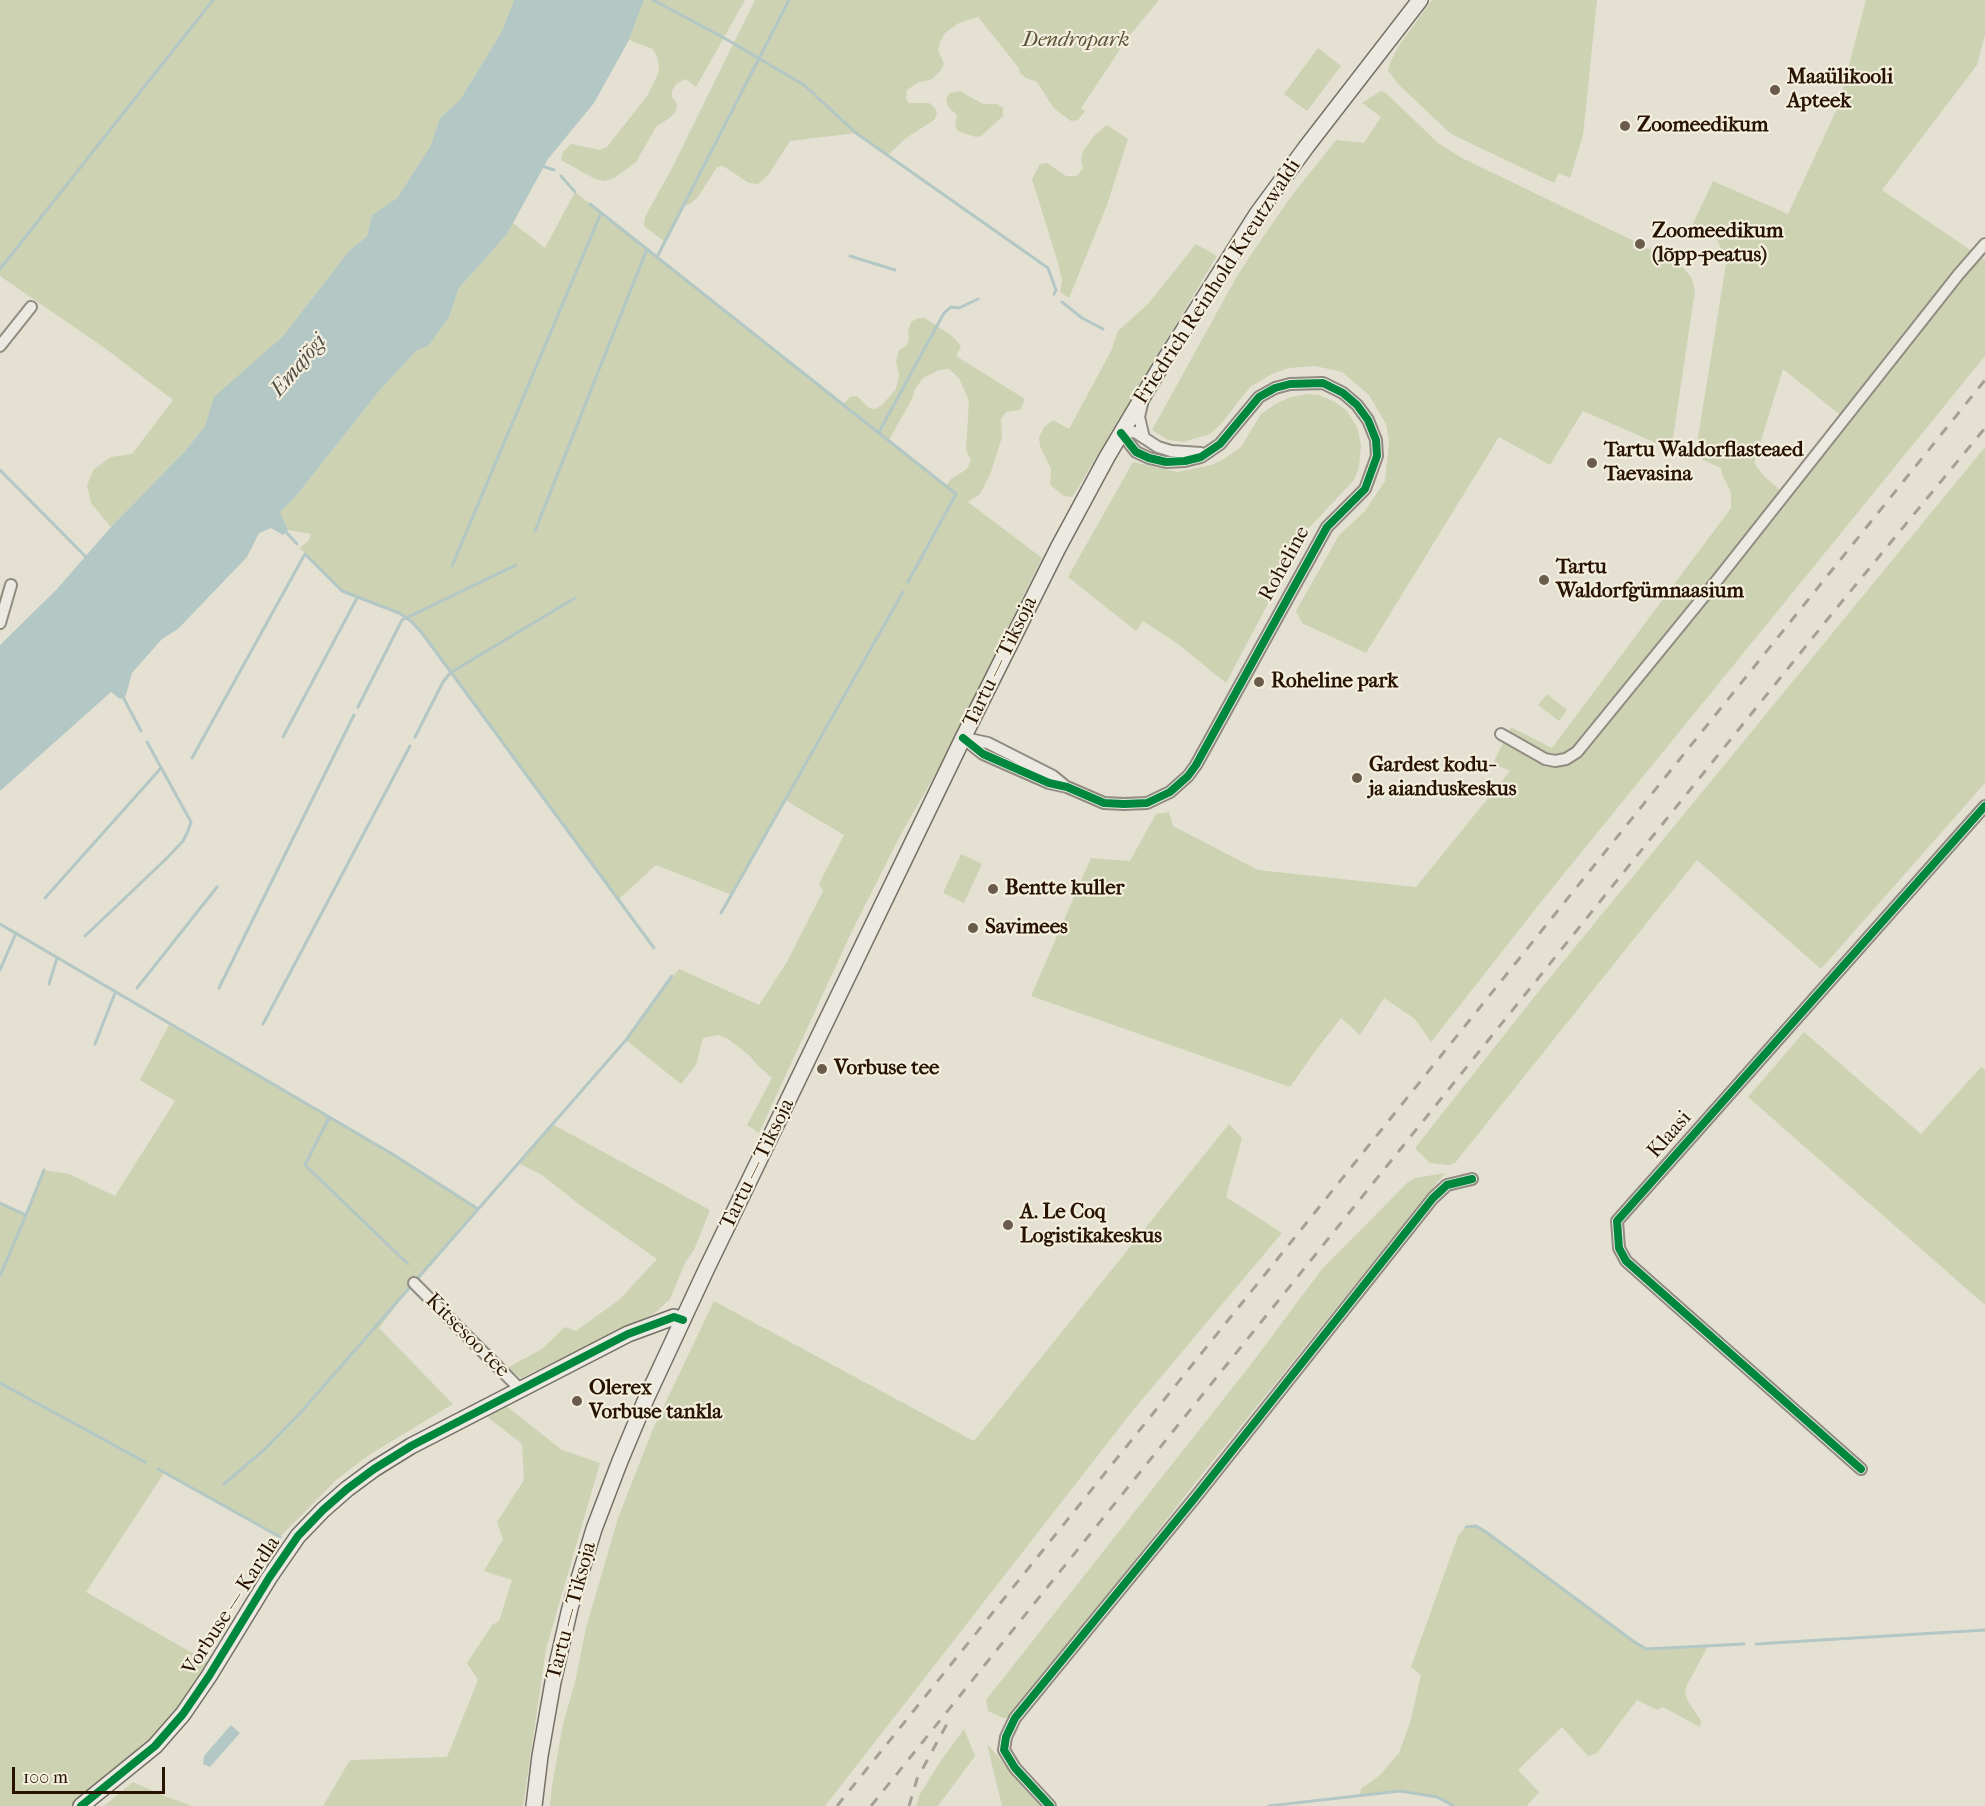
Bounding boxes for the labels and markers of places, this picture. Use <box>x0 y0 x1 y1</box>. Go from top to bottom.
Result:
place label: Maaülikooli Apteek <box>1787 65 1893 115</box>
marker: Maaülikooli Apteek <box>1768 83 1782 97</box>
place label: Zoomeedikum <box>1637 113 1768 139</box>
marker: Zoomeedikum <box>1618 119 1632 133</box>
place label: Zoomeedikum (lõpp-peatus) <box>1652 219 1783 269</box>
marker: Zoomeedikum (lõpp-peatus) <box>1633 237 1647 251</box>
place label: Tartu Waldorflasteaed Taevasina <box>1604 438 1803 488</box>
marker: Tartu Waldorflasteaed Taevasina <box>1585 456 1599 470</box>
place label: Tartu Waldorfgümnaasium <box>1556 555 1744 605</box>
marker: Tartu Waldorfgümnaasium <box>1537 573 1551 587</box>
place label: Roheline park <box>1271 669 1398 695</box>
marker: Roheline park <box>1252 675 1266 689</box>
place label: Gardest kodu- ja aianduskeskus <box>1369 753 1516 803</box>
marker: Gardest kodu- ja aianduskeskus <box>1350 771 1364 785</box>
place label: Bentte kuller <box>1005 876 1124 902</box>
marker: Bentte kuller <box>986 882 1000 896</box>
place label: Savimees <box>985 915 1068 941</box>
marker: Savimees <box>966 921 980 935</box>
place label: Vorbuse tee <box>834 1056 940 1082</box>
marker: Vorbuse tee <box>815 1062 829 1076</box>
place label: A. Le Coq Logistikakeskus <box>1020 1200 1162 1250</box>
marker: A. Le Coq Logistikakeskus <box>1001 1218 1015 1232</box>
place label: Olerex Vorbuse tankla <box>589 1376 722 1426</box>
marker: Olerex Vorbuse tankla <box>570 1394 584 1408</box>

